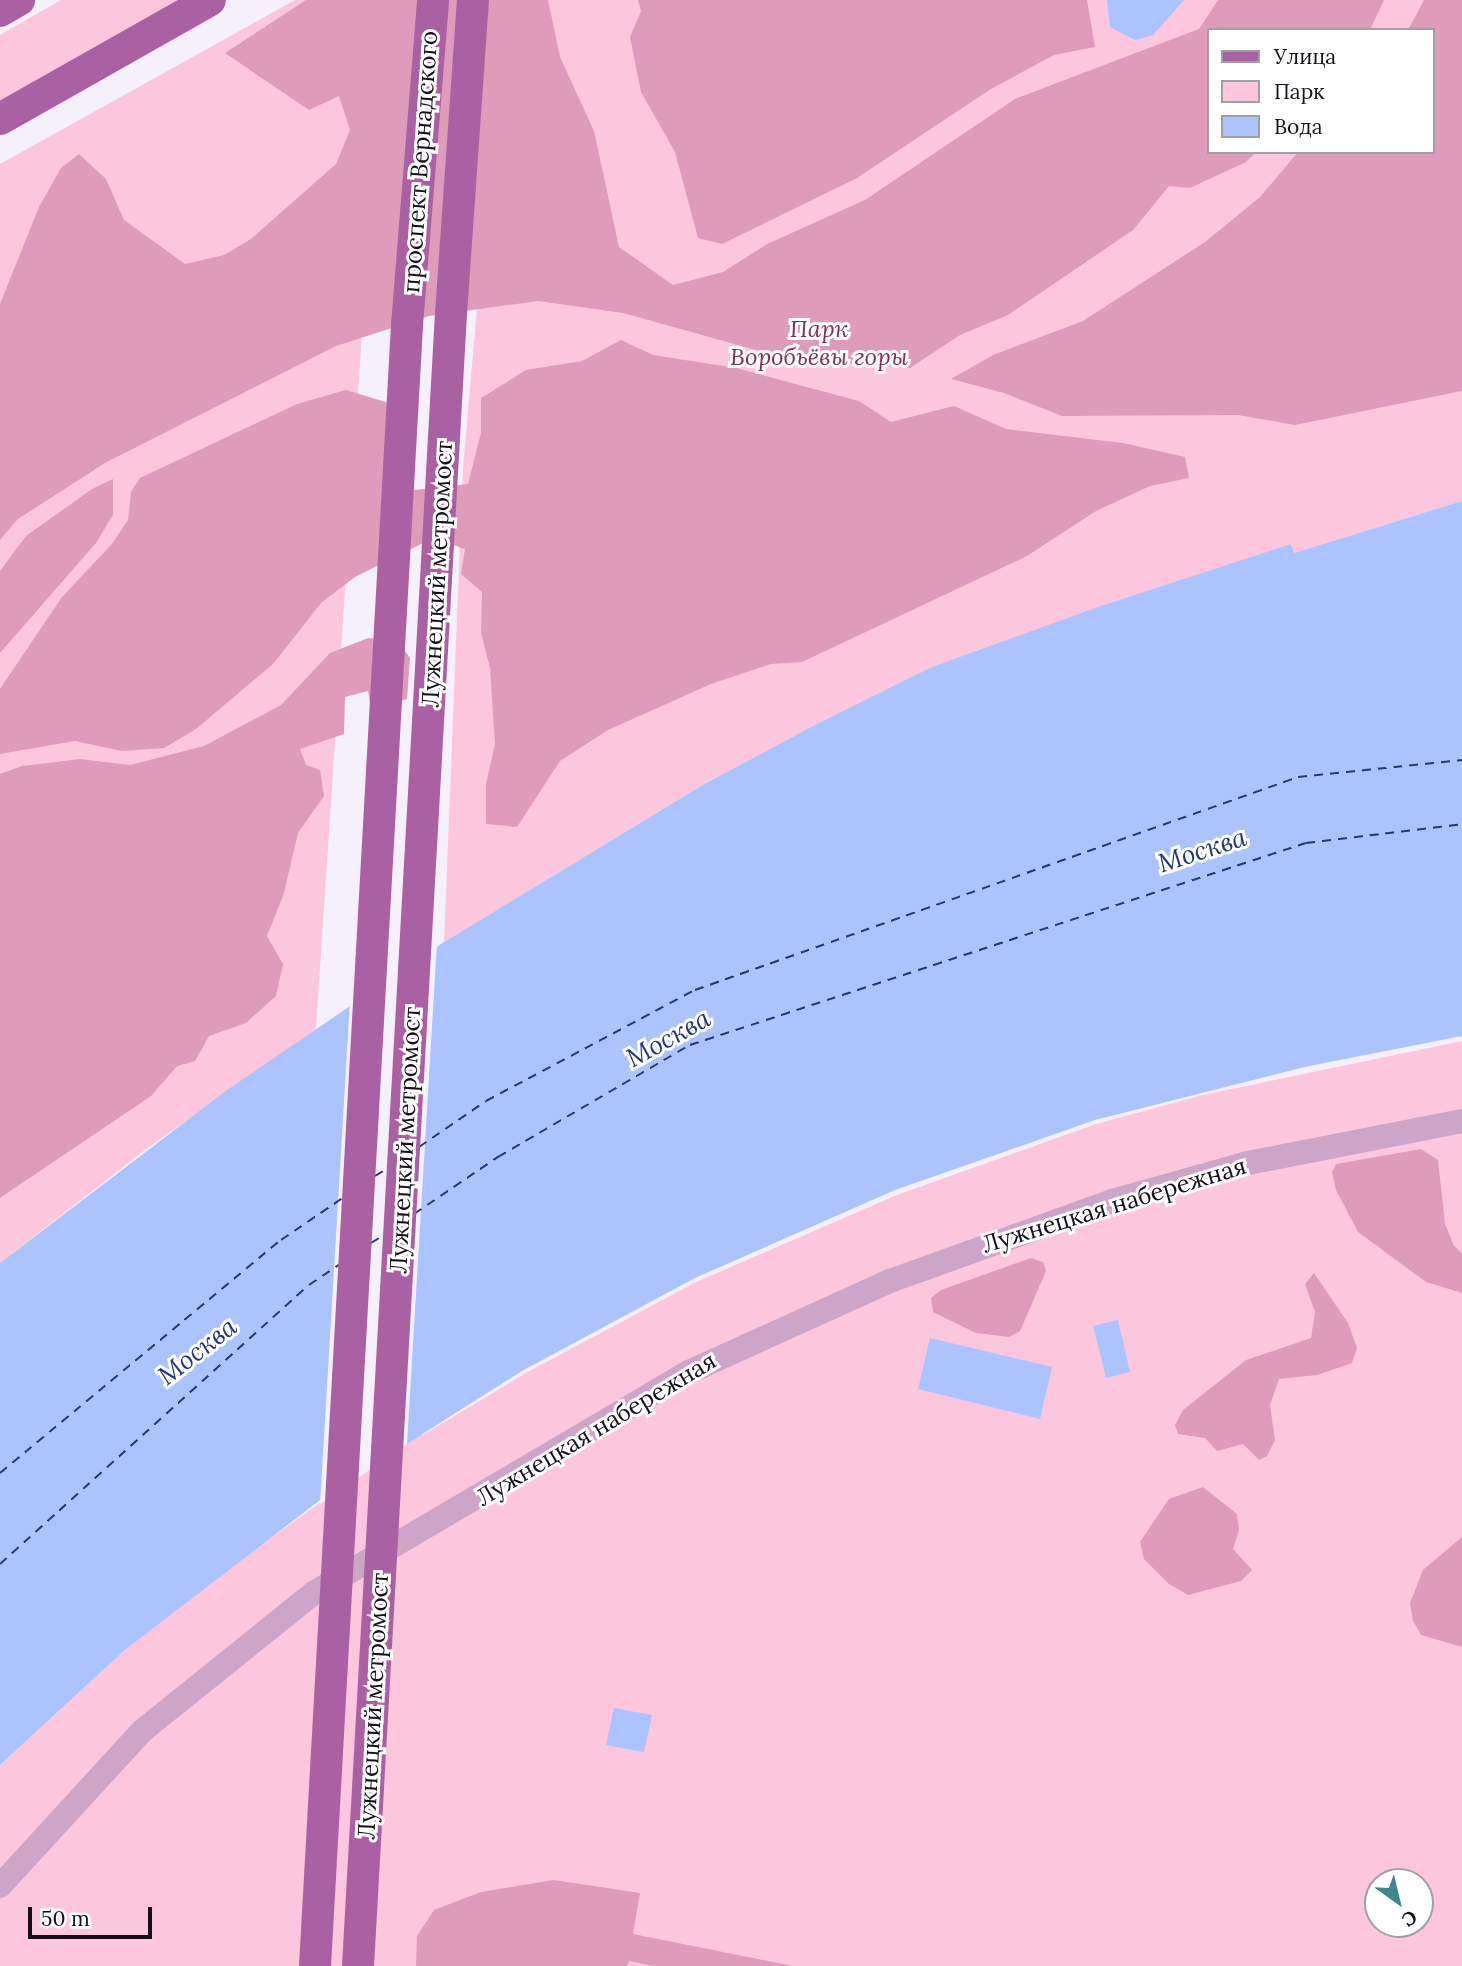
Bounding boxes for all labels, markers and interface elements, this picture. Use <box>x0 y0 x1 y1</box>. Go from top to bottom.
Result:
legend <box>1206 28 1434 154</box>
street label: проспект Вернадского <box>396 30 444 294</box>
text: Улица <box>1274 43 1336 70</box>
text: Парк <box>1274 78 1324 105</box>
text: Вода <box>1274 113 1323 140</box>
park label: Парк Воробьёвы горы <box>730 315 908 371</box>
street label: Лужнецкий метромост <box>416 440 458 708</box>
water label: Москва <box>1154 821 1250 879</box>
water label: Москва <box>621 1002 715 1074</box>
street label: Лужнецкий метромост <box>384 1006 426 1274</box>
street label: Лужнецкая набережная <box>978 1151 1250 1259</box>
water label: Москва <box>152 1311 242 1391</box>
street label: Лужнецкая набережная <box>471 1346 721 1512</box>
street label: Лужнецкий метромост <box>352 1572 394 1840</box>
north arrow <box>1364 1868 1434 1938</box>
scale bar <box>32 1892 156 1936</box>
text: 50 m <box>41 1905 90 1932</box>
text: С <box>1397 1905 1422 1932</box>

